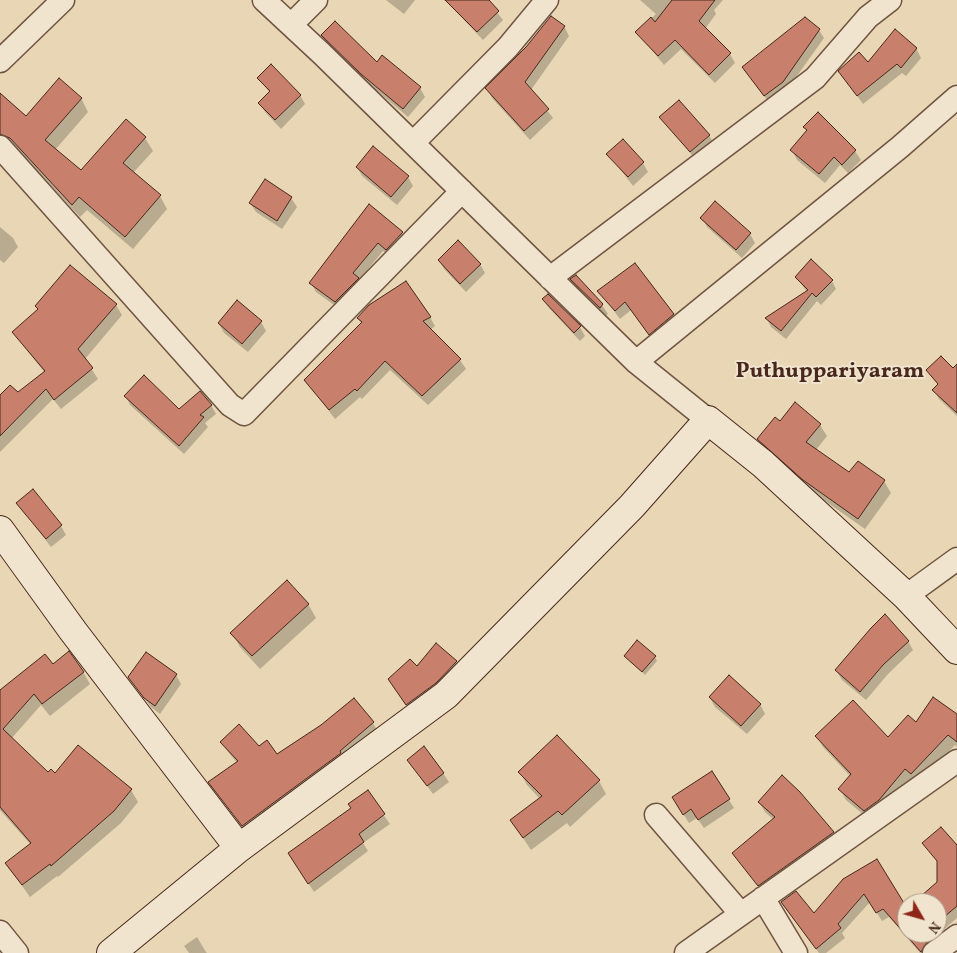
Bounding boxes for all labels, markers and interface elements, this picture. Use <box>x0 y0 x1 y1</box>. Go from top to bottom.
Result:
district label: Puthuppariyaram <box>736 360 924 386</box>
north arrow <box>897 893 947 943</box>
text: N <box>923 917 944 937</box>

